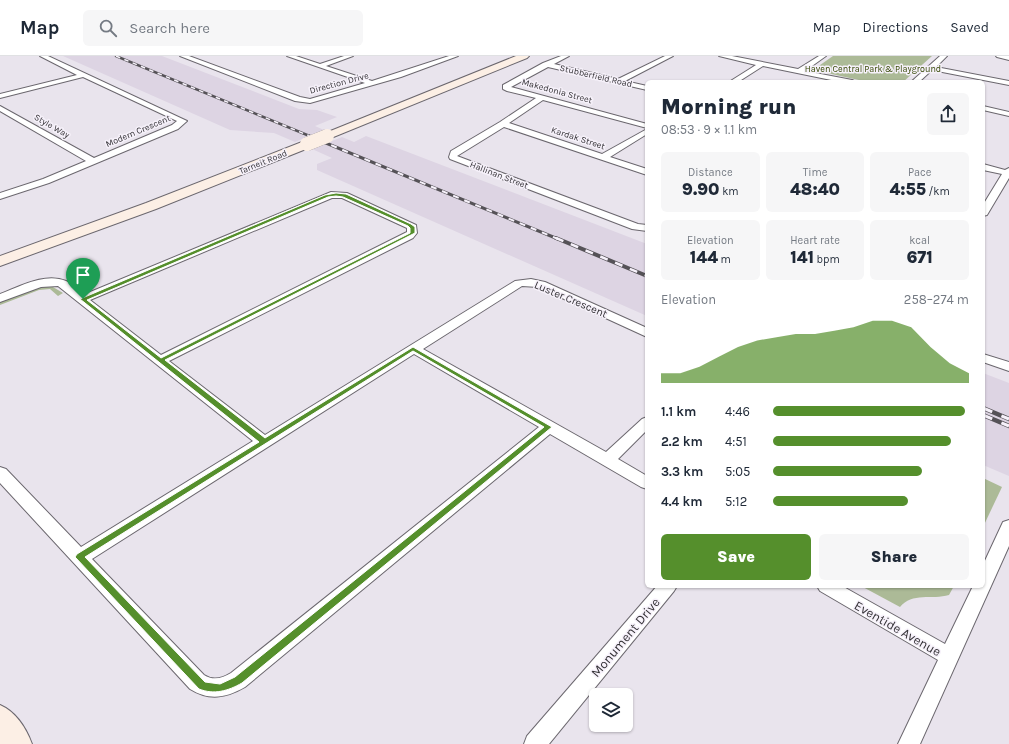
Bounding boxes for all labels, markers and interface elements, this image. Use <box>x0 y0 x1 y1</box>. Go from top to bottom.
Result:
search box <box>83 10 363 46</box>
text: Map <box>20 17 59 39</box>
icon: search <box>97 17 119 39</box>
text: Search here <box>129 19 210 37</box>
text: Map <box>813 19 841 36</box>
text: Directions <box>863 19 928 36</box>
text: Saved <box>950 19 989 36</box>
street label: Stubberfield Road <box>559 63 633 89</box>
park label: Haven Central Park & Playground <box>805 64 941 74</box>
street label: Direction Drive <box>308 70 370 96</box>
street label: Makedonia Street <box>521 77 594 105</box>
button: share <box>927 93 969 135</box>
text: Morning run <box>661 94 796 120</box>
street label: Style Way <box>33 112 72 141</box>
street label: Modern Crescent <box>104 113 173 149</box>
text: 08:53 · 9 × 1.1 km <box>661 122 757 137</box>
street label: Kardak Street <box>550 125 607 152</box>
street label: Tarneit Road <box>238 148 288 176</box>
street label: Hallinan Street <box>469 159 530 191</box>
text: Distance <box>688 166 733 179</box>
text: Time <box>803 166 827 179</box>
text: Pace <box>908 166 931 179</box>
text: 9.90 <box>682 179 720 199</box>
text: 48:40 <box>790 179 840 199</box>
text: 4:55 <box>889 179 926 199</box>
text: km <box>720 185 739 198</box>
text: /km <box>926 185 950 198</box>
text: Elevation <box>687 234 734 247</box>
text: Heart rate <box>790 234 840 247</box>
text: kcal <box>909 234 930 247</box>
text: 144 <box>690 247 718 267</box>
text: 141 <box>790 247 814 267</box>
text: 671 <box>906 247 933 267</box>
text: m <box>718 253 731 266</box>
text: bpm <box>814 253 840 266</box>
pin <box>66 258 100 299</box>
icon: arrive <box>72 264 94 286</box>
street label: Luster Crescent <box>532 278 609 321</box>
text: Elevation <box>661 292 716 307</box>
text: 258–274 m <box>904 292 969 307</box>
text: 1.1 km <box>661 404 696 419</box>
text: 4:46 <box>725 404 750 419</box>
text: 2.2 km <box>661 434 703 449</box>
text: 4:51 <box>725 434 747 449</box>
text: 3.3 km <box>661 464 703 479</box>
text: 5:05 <box>725 464 750 479</box>
text: 4.4 km <box>661 494 703 509</box>
text: 5:12 <box>725 494 747 509</box>
button: Save <box>661 534 811 580</box>
button: Share <box>819 534 969 580</box>
street label: Monument Drive <box>588 594 663 680</box>
street label: Eventide Avenue <box>852 598 944 659</box>
map controls <box>589 688 633 732</box>
button: layers <box>589 688 633 732</box>

